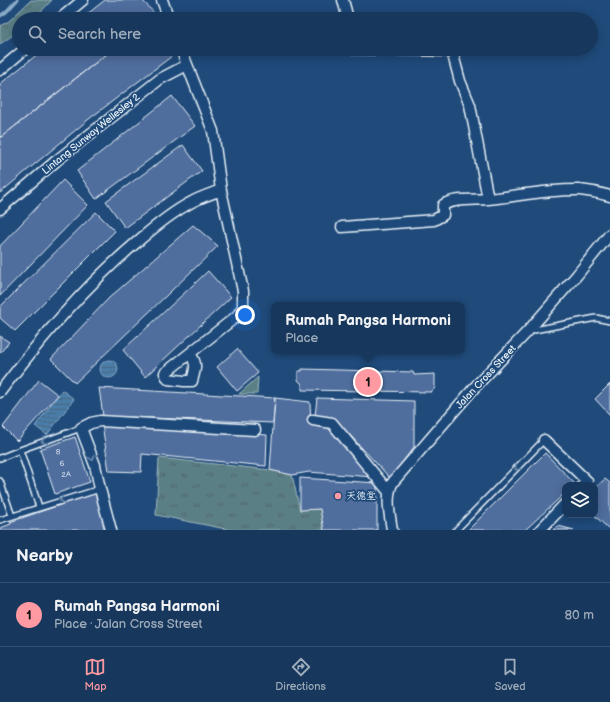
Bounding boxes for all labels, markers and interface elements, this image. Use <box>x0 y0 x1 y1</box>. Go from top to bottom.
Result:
search box <box>12 12 598 56</box>
icon: search <box>26 23 48 45</box>
text: Search here <box>58 25 141 44</box>
street label: Lintang Sunway Wellesley 2 <box>40 91 142 177</box>
popup <box>271 302 465 354</box>
your location <box>235 305 255 325</box>
text: Rumah Pangsa Harmoni <box>285 311 451 330</box>
text: Place <box>285 330 318 346</box>
street label: Jalan Cross Street <box>453 343 519 411</box>
pin: 1 <box>355 367 381 397</box>
one-way arrow <box>41 437 48 445</box>
house number: 8 <box>56 447 61 456</box>
one-way arrow <box>87 454 96 461</box>
house number: 6 <box>60 459 65 468</box>
one-way arrow <box>514 463 522 471</box>
house number: 2A <box>61 470 71 479</box>
map controls <box>562 482 598 518</box>
button: layers <box>562 482 598 518</box>
place label: 天德堂 <box>346 490 376 502</box>
marker: 天德堂 <box>333 491 343 501</box>
one-way arrow <box>59 495 66 504</box>
text: Nearby <box>16 546 73 566</box>
text: Rumah Pangsa Harmoni <box>54 597 220 616</box>
text: 1 <box>26 607 32 623</box>
text: 80 m <box>565 607 594 623</box>
text: Place · Jalan Cross Street <box>54 616 203 632</box>
tab: Map <box>84 656 107 693</box>
tab: Directions <box>275 656 326 693</box>
tab: Saved <box>495 656 526 693</box>

